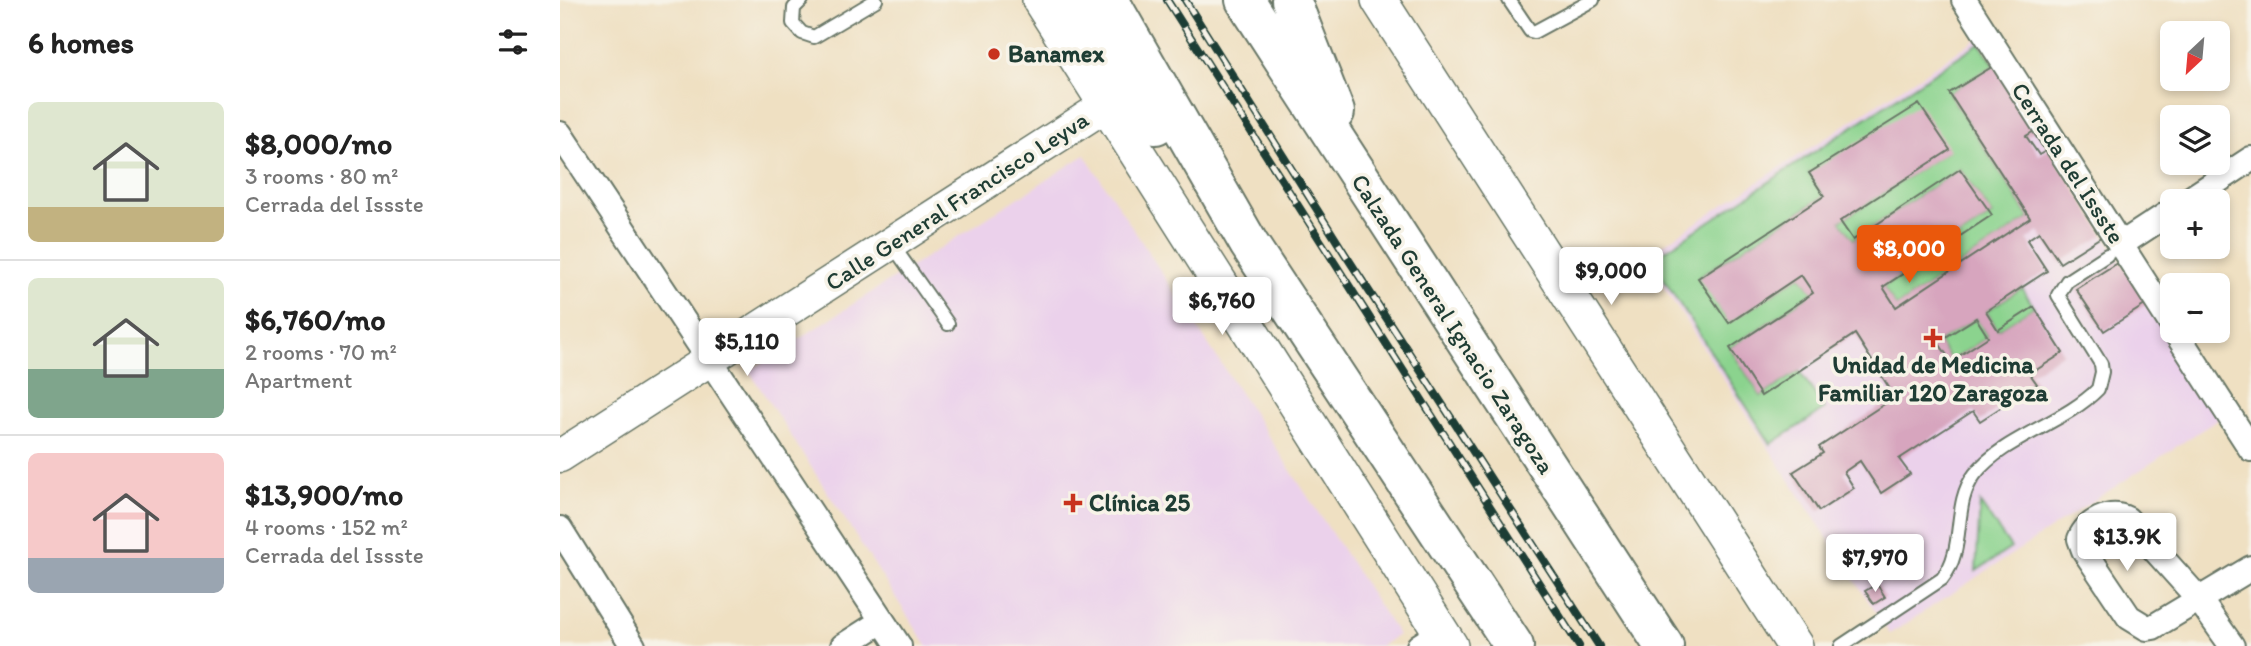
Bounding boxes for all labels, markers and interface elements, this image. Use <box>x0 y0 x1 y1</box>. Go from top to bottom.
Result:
north arrow <box>2160 21 2230 91</box>
map controls <box>2160 21 2230 343</box>
icon: filters <box>494 23 532 61</box>
text: 6 homes <box>28 24 134 61</box>
place label: Banamex <box>1008 39 1105 68</box>
marker: Banamex <box>986 46 1002 62</box>
street label: Cerrada del Issste <box>2005 77 2131 249</box>
street label: Calle General Francisco Leyva <box>820 104 1094 297</box>
button: layers <box>2160 105 2230 175</box>
text: $8,000/mo <box>245 125 392 162</box>
icon: home <box>84 130 168 214</box>
text: 3 rooms · 80 m² <box>245 162 399 190</box>
street label: Calzada General Ignacio Zaragoza <box>1345 168 1562 480</box>
button: + <box>2160 189 2230 259</box>
text: Cerrada del Issste <box>245 190 424 218</box>
pin: $8,000 <box>1852 226 1966 285</box>
text: $8,000 <box>1873 234 1945 262</box>
pin: $9,000 <box>1554 247 1668 307</box>
text: $9,000 <box>1575 256 1647 284</box>
button: − <box>2160 273 2230 343</box>
pin: $6,760 <box>1165 278 1279 337</box>
text: $6,760 <box>1188 286 1256 314</box>
text: $6,760/mo <box>245 301 386 338</box>
icon: home <box>84 306 168 390</box>
pin: $5,110 <box>690 318 804 378</box>
text: $5,110 <box>715 327 779 355</box>
marker: Unidad de Medicina Familiar 120 Zaragoza <box>1923 328 1943 348</box>
text: 2 rooms · 70 m² <box>245 338 397 366</box>
place label: Unidad de Medicina Familiar 120 Zaragoza <box>1818 350 2049 408</box>
text: Apartment <box>245 366 352 394</box>
text: $13,900/mo <box>245 476 403 513</box>
icon: home <box>84 481 168 565</box>
place label: Clínica 25 <box>1089 488 1190 517</box>
marker: Clínica 25 <box>1063 493 1083 513</box>
text: 4 rooms · 152 m² <box>245 513 408 541</box>
pin: $13.9K <box>2070 514 2184 573</box>
text: $13.9K <box>2093 522 2161 550</box>
pin: $7,970 <box>1818 534 1932 594</box>
text: Cerrada del Issste <box>245 541 424 569</box>
text: $7,970 <box>1842 543 1908 571</box>

